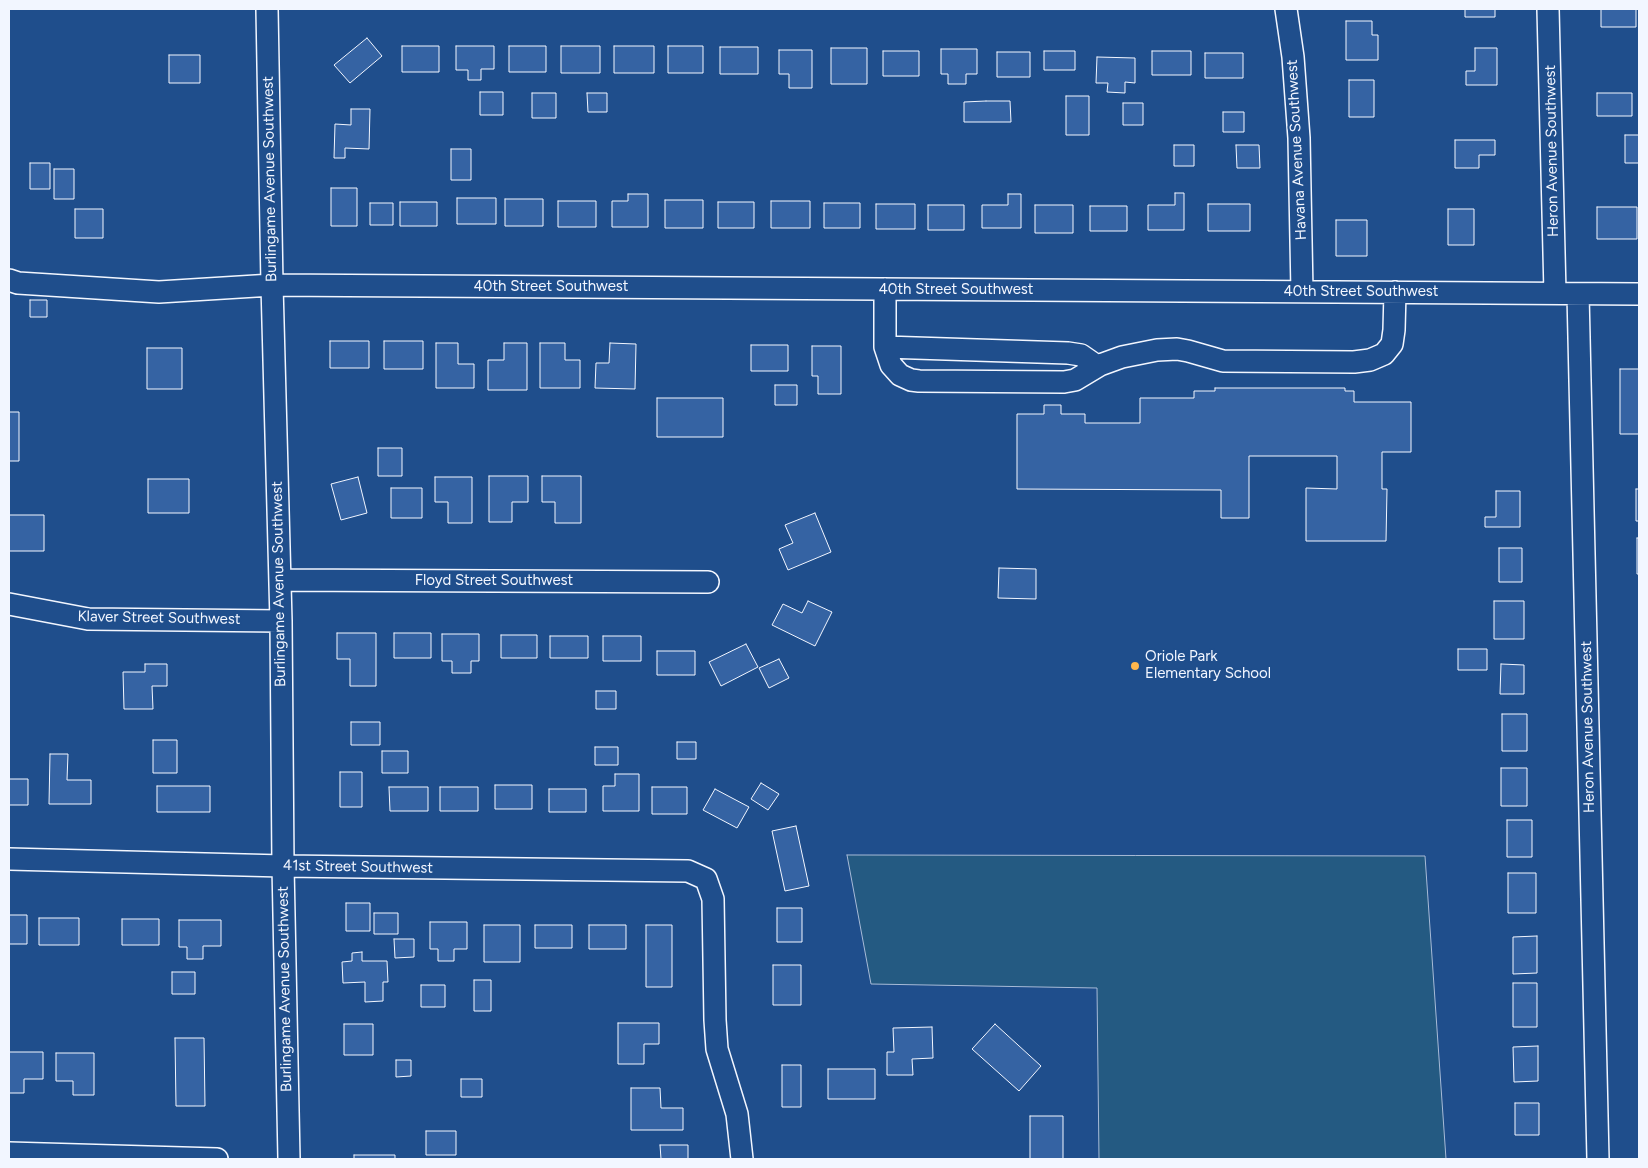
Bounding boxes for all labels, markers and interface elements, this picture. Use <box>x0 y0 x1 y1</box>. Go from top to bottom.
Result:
street label: Havana Avenue Southwest <box>1283 59 1311 241</box>
street label: Heron Avenue Southwest <box>1541 65 1563 237</box>
street label: Burlingame Avenue Southwest <box>259 76 281 282</box>
street label: 40th Street Southwest <box>473 278 629 296</box>
street label: 40th Street Southwest <box>878 281 1034 299</box>
street label: 40th Street Southwest <box>1283 283 1439 301</box>
street label: Burlingame Avenue Southwest <box>268 481 290 687</box>
street label: Floyd Street Southwest <box>415 572 573 590</box>
street label: Klaver Street Southwest <box>77 608 241 628</box>
street label: Heron Avenue Southwest <box>1577 641 1599 813</box>
place label: Oriole Park Elementary School <box>1145 648 1271 683</box>
marker: Oriole Park Elementary School <box>1129 660 1141 672</box>
street label: 41st Street Southwest <box>283 857 433 877</box>
street label: Burlingame Avenue Southwest <box>274 886 296 1092</box>

